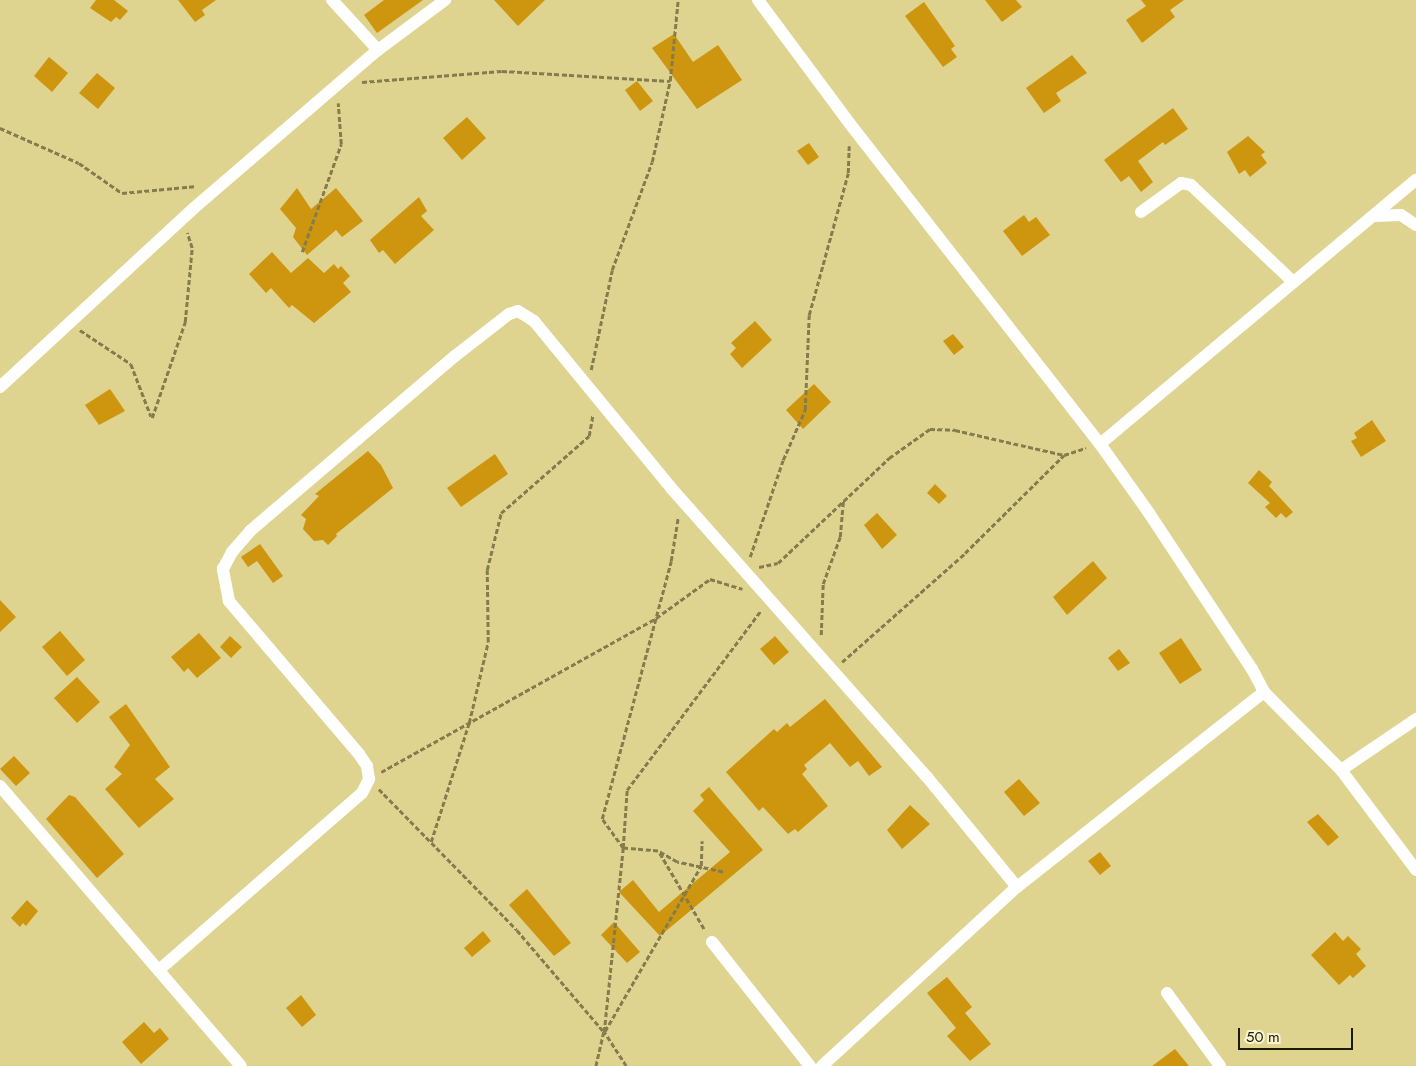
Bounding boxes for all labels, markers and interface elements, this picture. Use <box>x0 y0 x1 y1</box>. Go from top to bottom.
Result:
scale bar <box>1241 1018 1356 1050</box>
text: 50 m <box>1246 1026 1280 1048</box>

